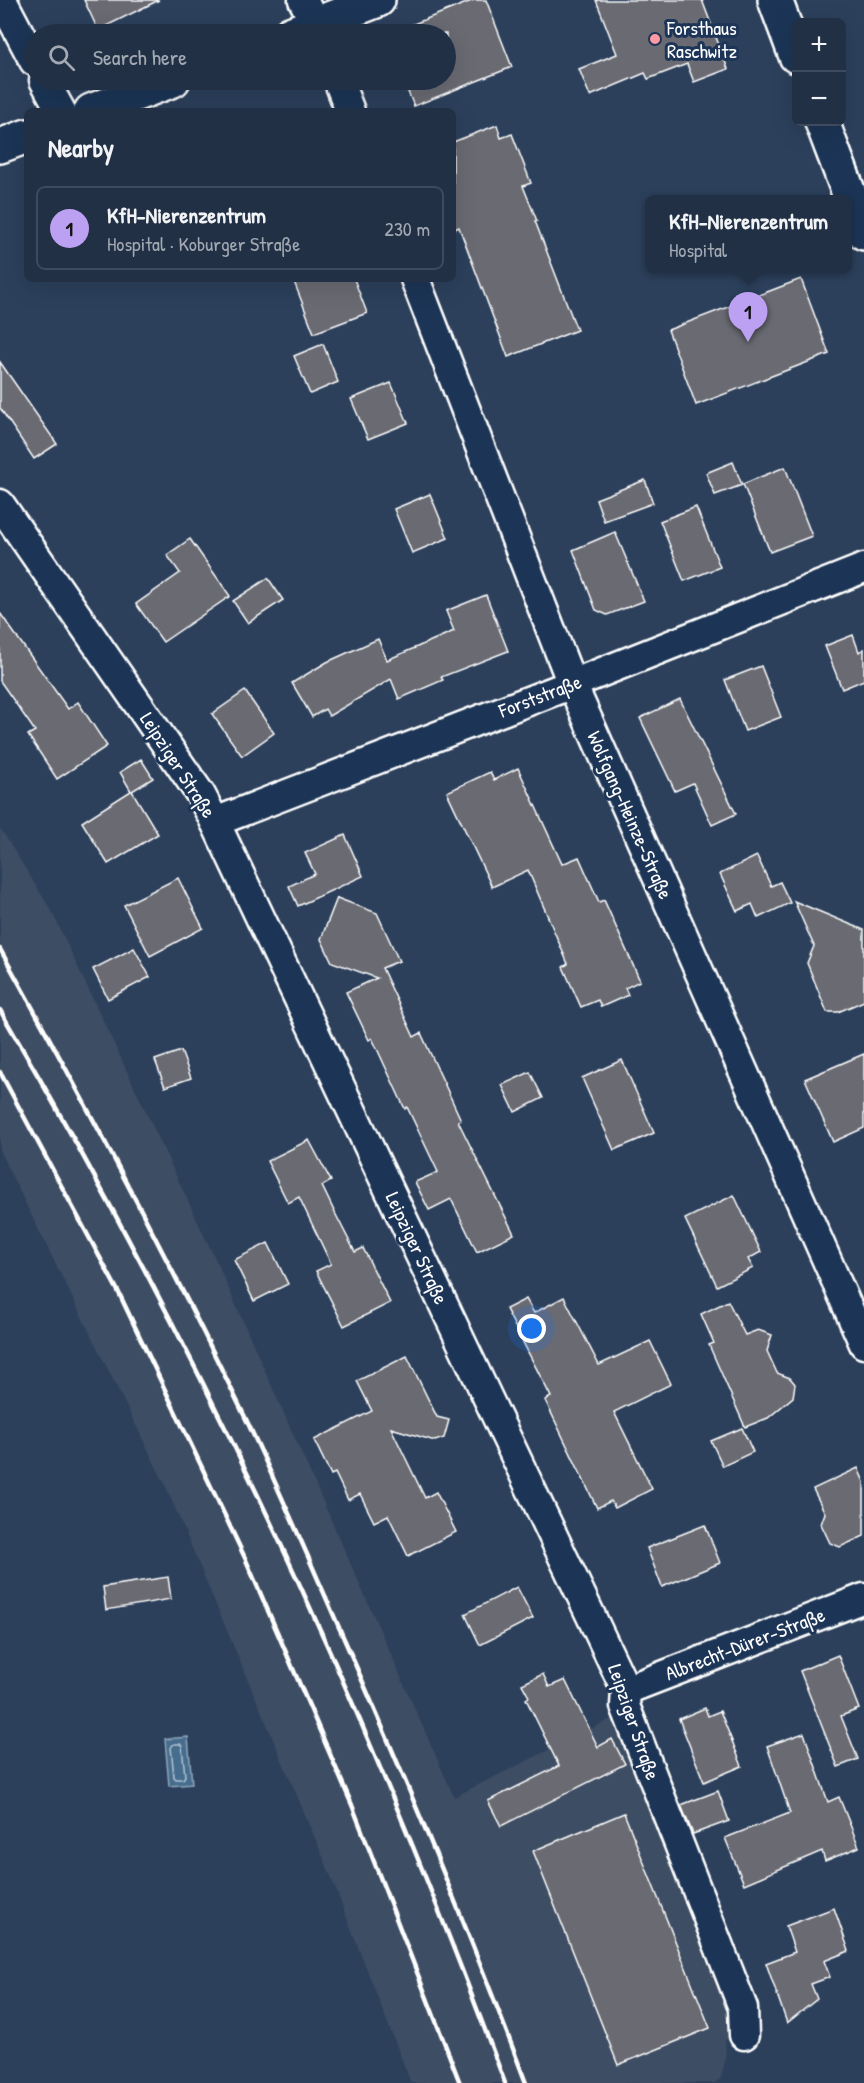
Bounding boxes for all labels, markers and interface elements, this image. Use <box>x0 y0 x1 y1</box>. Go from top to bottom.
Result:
place label: Forsthaus Raschwitz <box>666 14 737 64</box>
map controls <box>792 18 846 126</box>
button: + <box>792 18 846 72</box>
search box <box>24 24 456 90</box>
marker: Forsthaus Raschwitz <box>648 32 662 46</box>
icon: search <box>45 41 78 74</box>
text: Search here <box>93 42 187 72</box>
button: − <box>792 72 846 126</box>
text: Nearby <box>48 130 114 165</box>
popup <box>645 195 852 273</box>
text: KfH-Nierenzentrum <box>107 200 266 230</box>
text: KfH-Nierenzentrum <box>669 206 828 236</box>
text: 1 <box>66 215 73 242</box>
text: 230 m <box>385 215 430 242</box>
text: Hospital · Koburger Straße <box>107 230 300 257</box>
text: Hospital <box>669 236 727 263</box>
pin: 1 <box>728 292 768 342</box>
street label: Forststraße <box>494 667 585 724</box>
street label: Leipziger Straße <box>134 707 223 823</box>
street label: Wolfgang-Heinze-Straße <box>581 727 680 903</box>
street label: Leipziger Straße <box>380 1187 455 1308</box>
your location <box>517 1314 546 1343</box>
street label: Albrecht-Dürer-Straße <box>661 1601 829 1686</box>
street label: Leipziger Straße <box>602 1660 667 1783</box>

